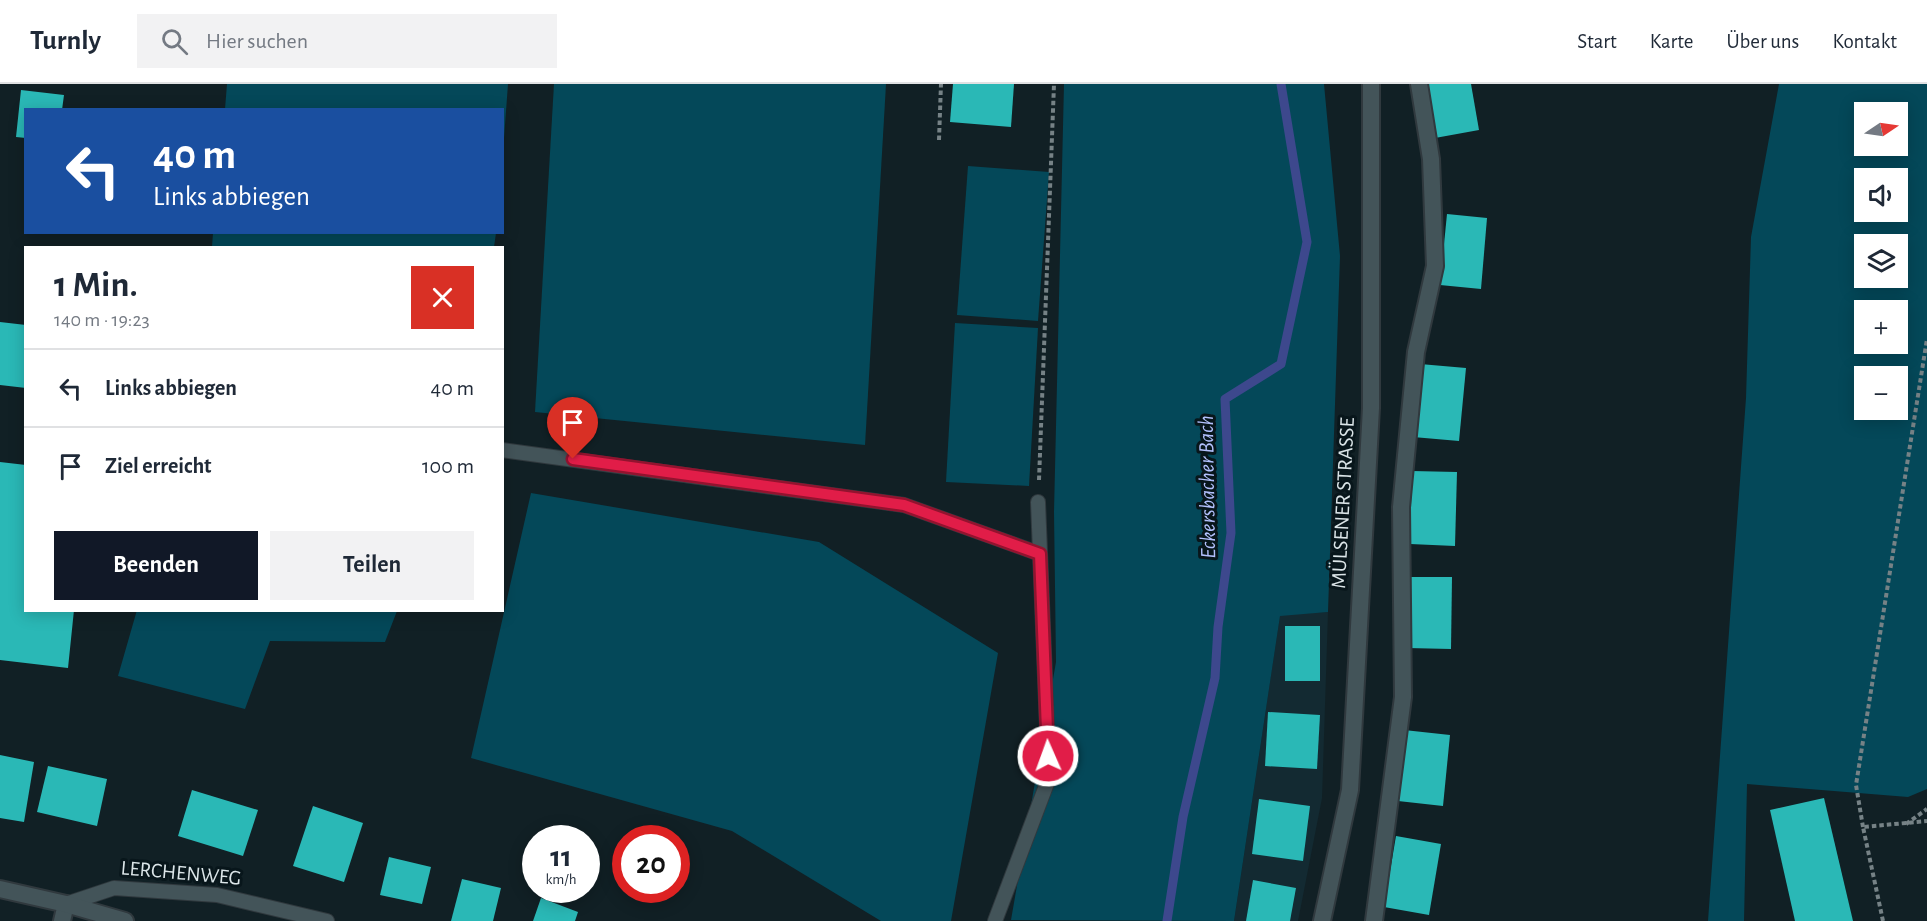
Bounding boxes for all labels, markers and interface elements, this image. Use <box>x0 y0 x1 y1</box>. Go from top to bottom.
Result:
search box <box>137 14 557 68</box>
icon: search <box>158 25 191 58</box>
text: Turnly <box>30 27 101 55</box>
text: Hier suchen <box>206 30 308 52</box>
text: Start <box>1577 31 1617 52</box>
text: Karte <box>1650 31 1693 52</box>
text: Über uns <box>1726 31 1799 52</box>
text: Kontakt <box>1832 31 1897 52</box>
north arrow <box>1854 102 1908 156</box>
map controls <box>1854 102 1908 420</box>
icon: left <box>54 132 132 210</box>
text: 40 m <box>153 134 236 176</box>
button: sound <box>1854 168 1908 222</box>
text: Links abbiegen <box>153 183 310 210</box>
button: layers <box>1854 234 1908 288</box>
button: close <box>411 266 474 329</box>
text: 1 Min. <box>54 267 138 303</box>
button: + <box>1854 300 1908 354</box>
text: 140 m · 19:23 <box>54 310 150 330</box>
button: − <box>1854 366 1908 420</box>
icon: left <box>54 372 87 405</box>
text: Links abbiegen <box>105 377 237 399</box>
text: 40 m <box>431 377 474 399</box>
pin <box>547 397 598 459</box>
icon: arrive <box>556 406 589 439</box>
water label: Eckersbacher Bach <box>1195 415 1219 559</box>
street label: MÜLSENER STRASSE <box>1327 417 1358 589</box>
icon: arrive <box>54 450 87 483</box>
text: Ziel erreicht <box>105 455 212 477</box>
text: 100 m <box>422 455 474 477</box>
button: Beenden <box>54 531 258 600</box>
button: Teilen <box>270 531 474 600</box>
position arrow <box>1016 724 1080 788</box>
speed limit sign: 20 <box>612 825 690 903</box>
text: 11 <box>550 842 572 872</box>
street label: LERCHENWEG <box>120 857 242 889</box>
text: km/h <box>546 872 576 887</box>

